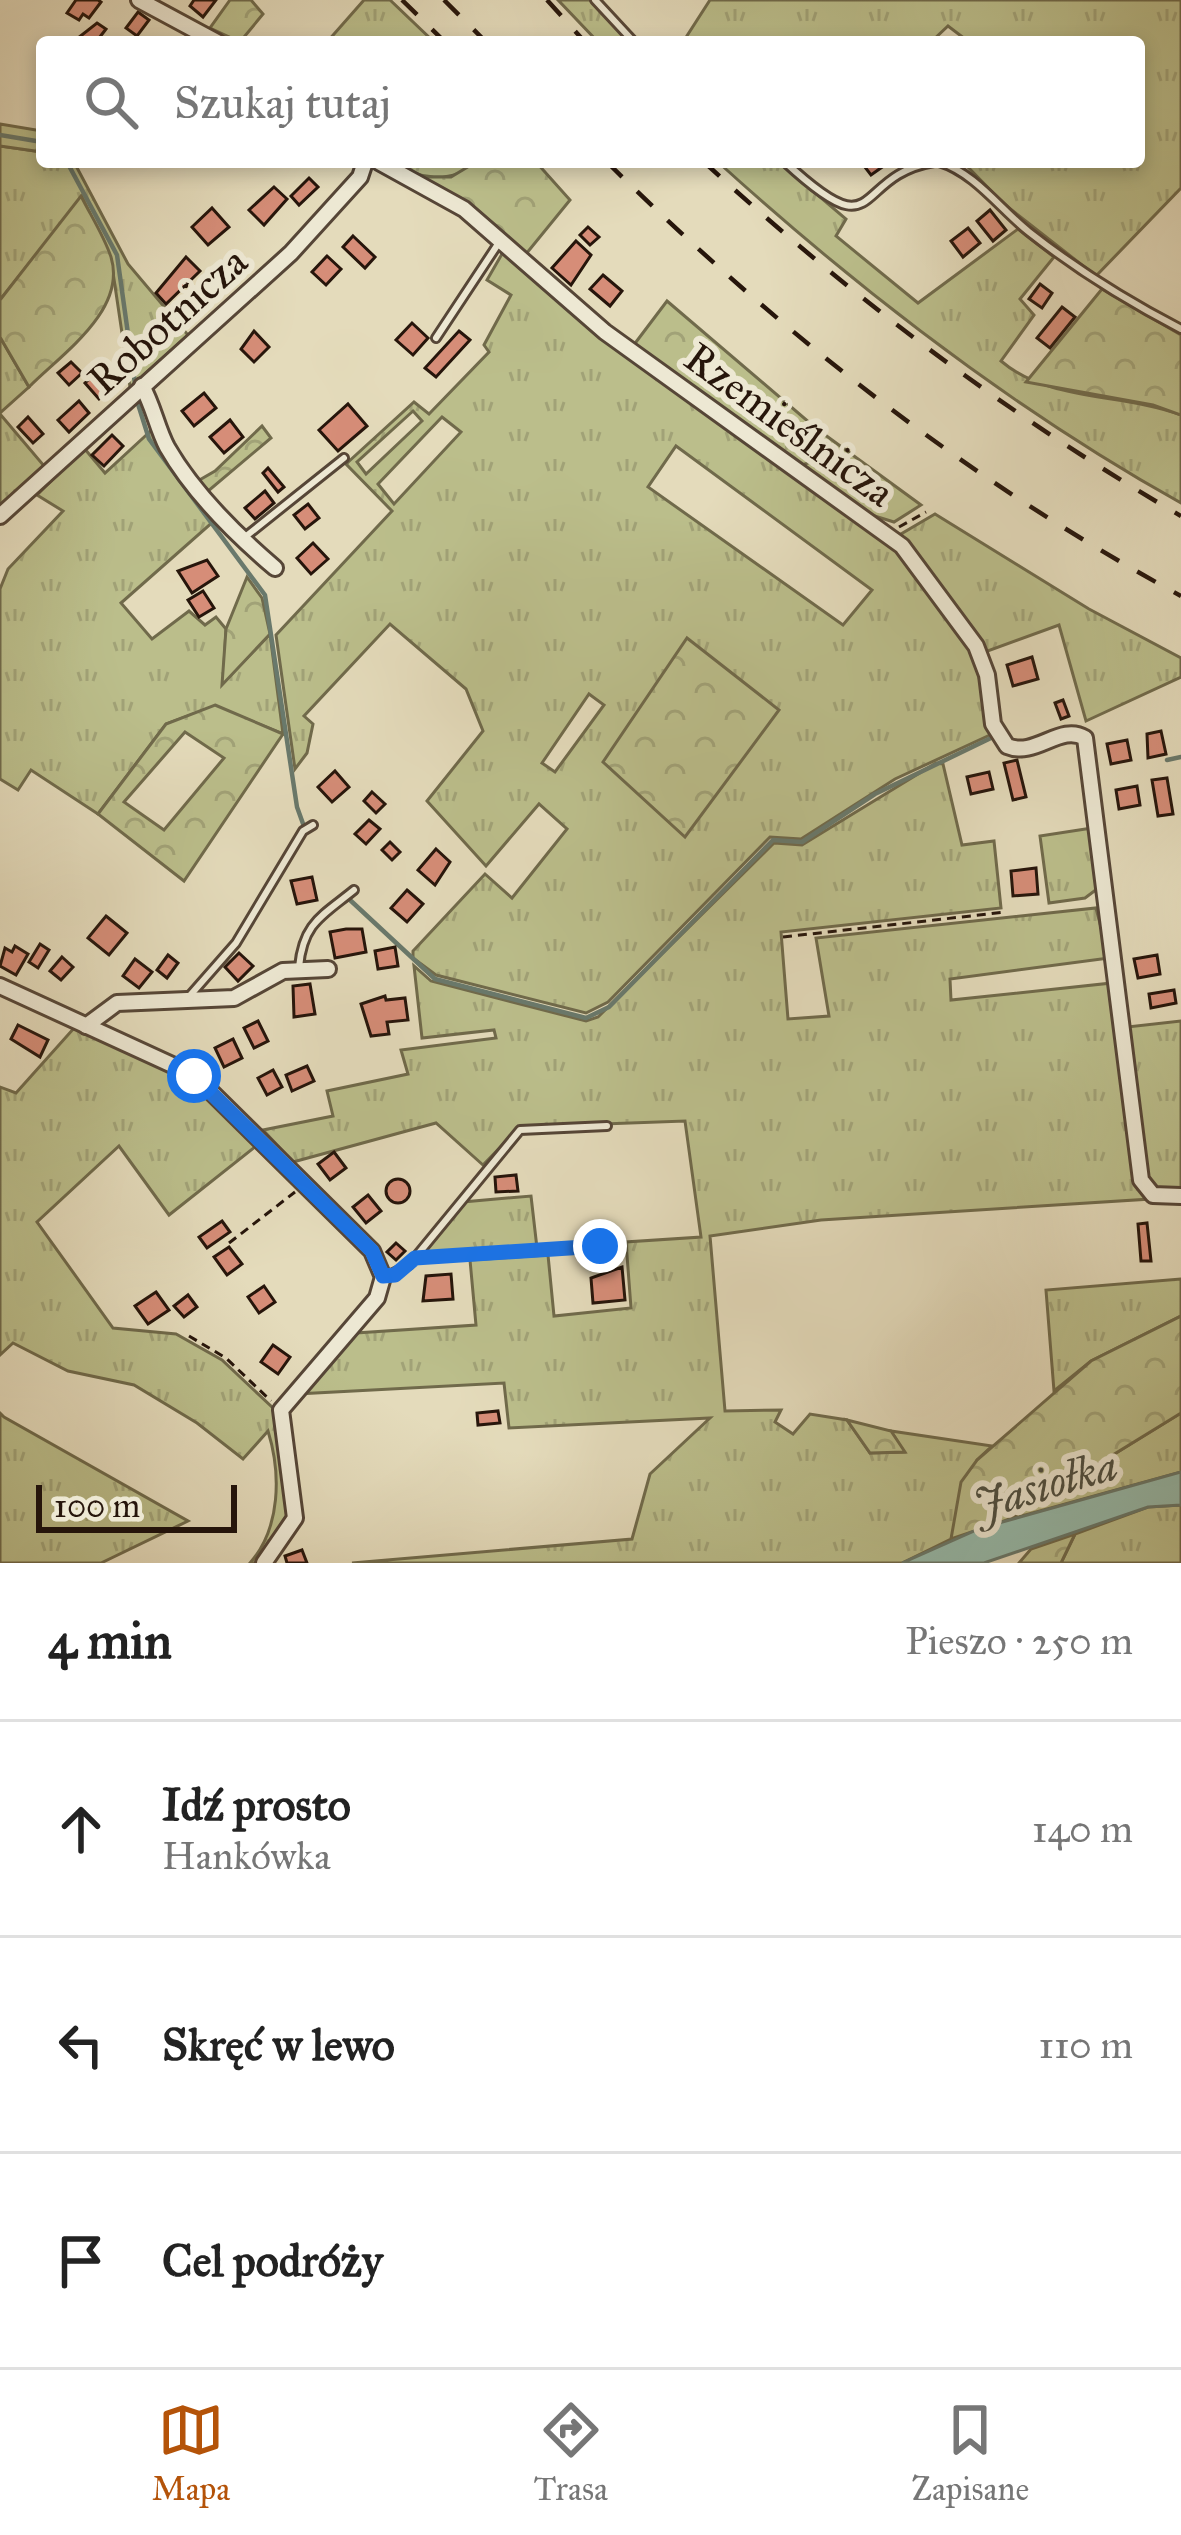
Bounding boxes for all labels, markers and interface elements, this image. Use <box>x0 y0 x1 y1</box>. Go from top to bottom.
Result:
search box <box>36 36 1145 168</box>
icon: search <box>78 69 144 135</box>
text: Szukaj tutaj <box>174 75 391 130</box>
street label: Robotnicza <box>77 236 258 406</box>
street label: Rzemieślnicza <box>675 331 905 518</box>
route start <box>167 1049 221 1103</box>
route end <box>573 1219 627 1273</box>
water label: Jasiołka <box>964 1437 1124 1533</box>
scale bar <box>36 1479 237 1532</box>
text: 100 m <box>54 1486 140 1526</box>
text: 4 min <box>48 1610 172 1672</box>
text: Pieszo · 250 m <box>905 1617 1133 1665</box>
text: Idź prosto <box>162 1777 351 1832</box>
icon: ahead <box>48 1796 114 1862</box>
text: 140 m <box>1032 1805 1133 1853</box>
text: Hankówka <box>162 1832 331 1880</box>
icon: left <box>48 2012 114 2078</box>
text: Skręć w lewo <box>162 2017 395 2072</box>
text: 110 m <box>1038 2021 1133 2069</box>
icon: arrive <box>48 2228 114 2294</box>
text: Cel podróży <box>162 2233 383 2288</box>
tab: Mapa <box>152 2397 230 2509</box>
tab: Trasa <box>534 2397 608 2509</box>
tab: Zapisane <box>911 2397 1029 2509</box>

